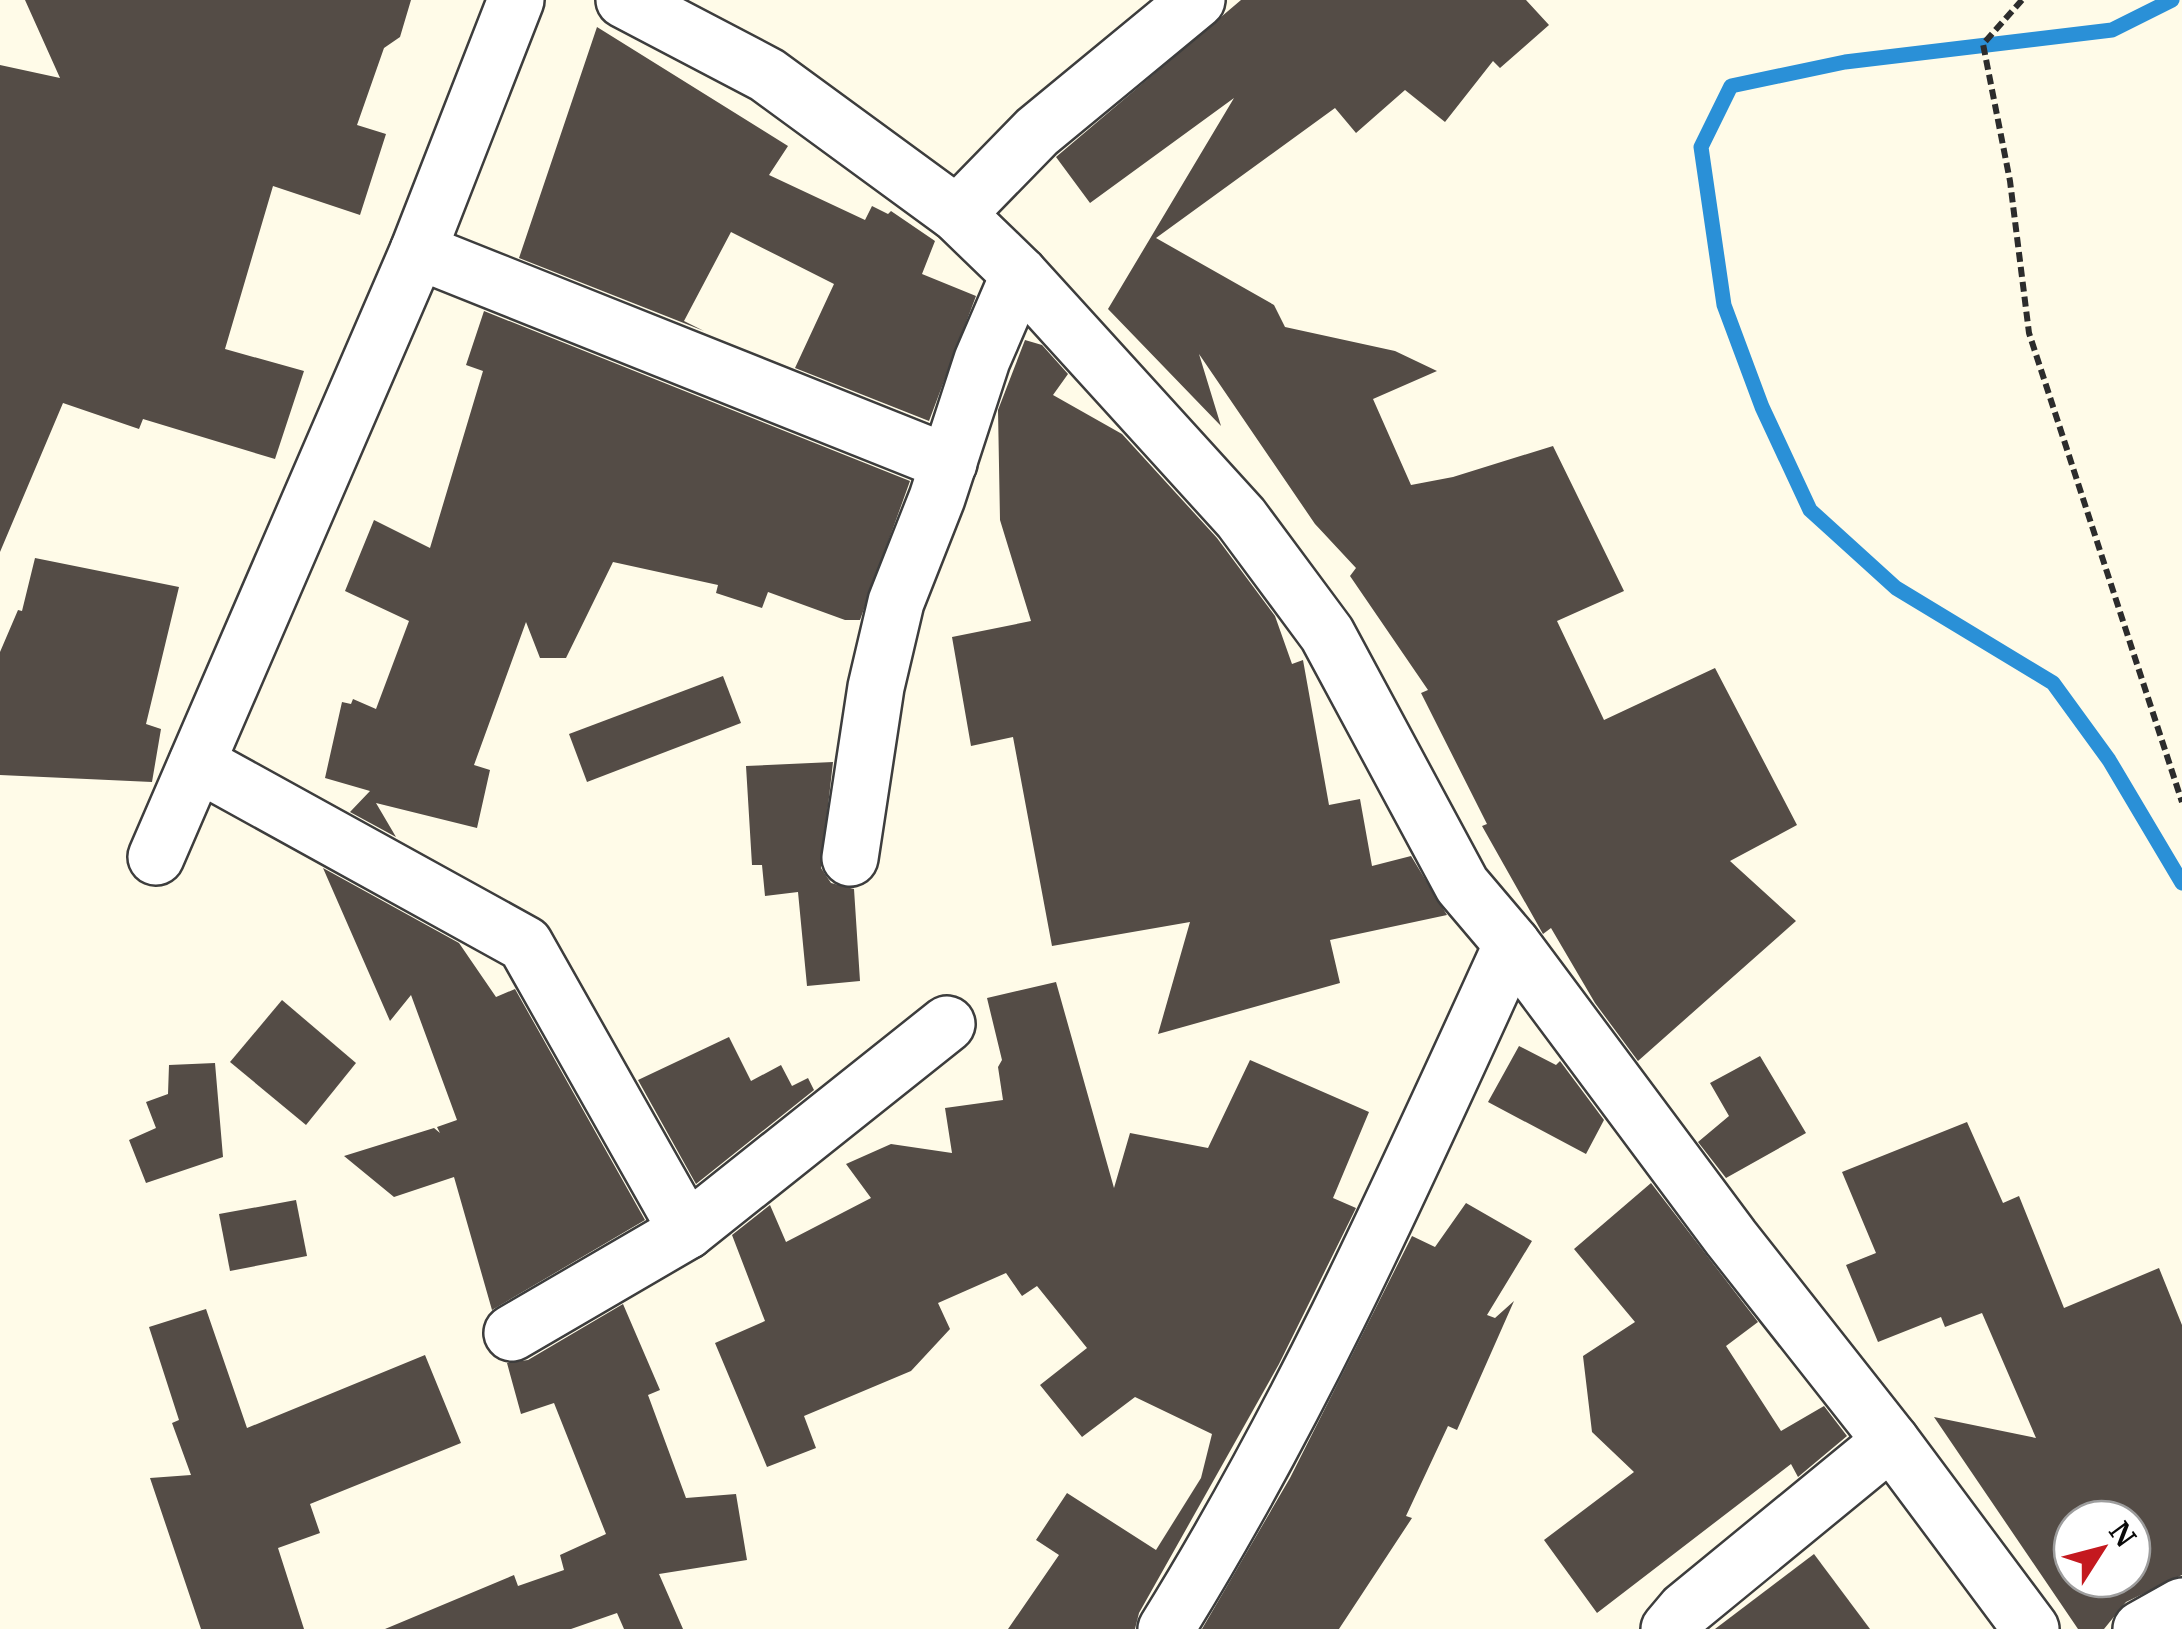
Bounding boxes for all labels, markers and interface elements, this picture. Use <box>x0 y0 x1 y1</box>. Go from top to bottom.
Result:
north arrow <box>2052 1499 2152 1599</box>
text: N <box>2101 1515 2143 1554</box>

